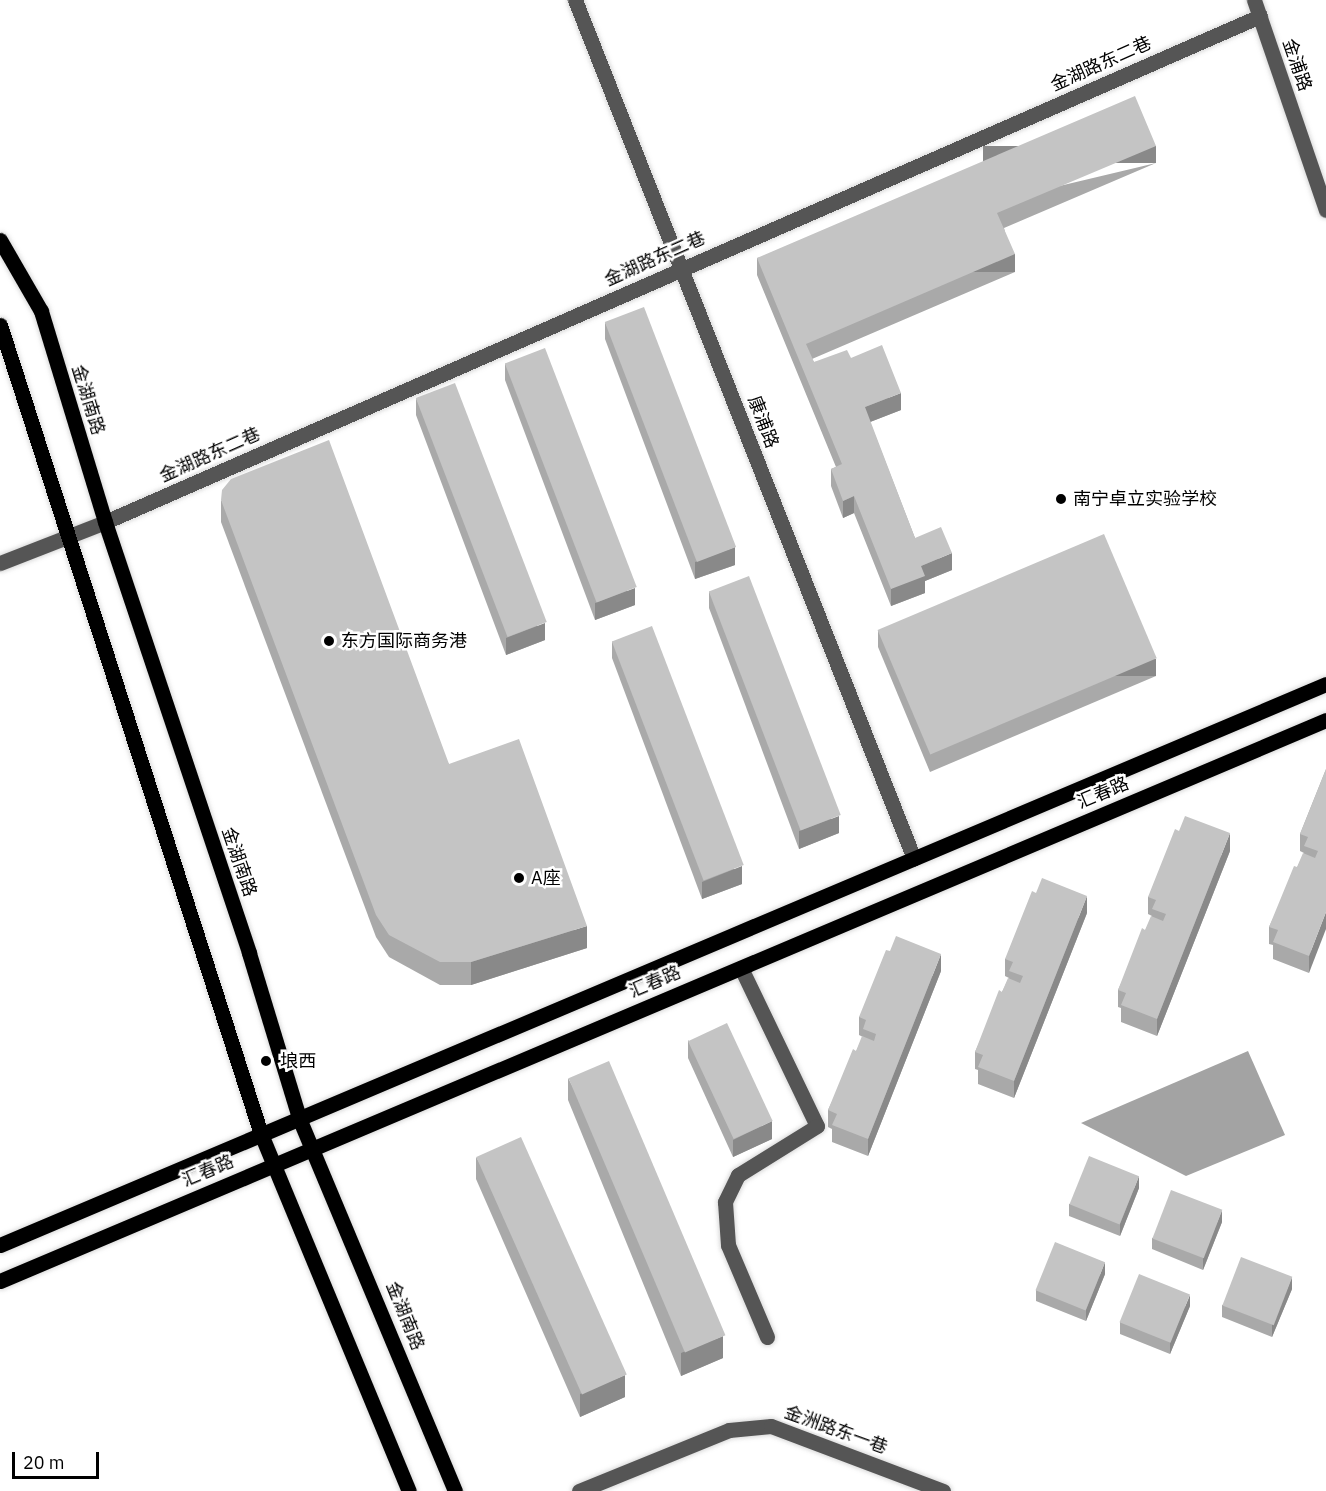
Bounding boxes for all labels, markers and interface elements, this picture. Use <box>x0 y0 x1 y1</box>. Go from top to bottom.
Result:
street label: 金湖路东二巷 <box>1047 32 1155 96</box>
street label: 金浦路 <box>1278 36 1316 94</box>
street label: 金湖路东二巷 <box>601 227 709 291</box>
street label: 金湖南路 <box>67 362 109 438</box>
street label: 康浦路 <box>743 393 783 451</box>
street label: 金湖路东二巷 <box>156 423 264 487</box>
place label: 南宁卓立实验学校 <box>1073 488 1217 510</box>
marker: 南宁卓立实验学校 <box>1054 492 1068 506</box>
place label: 东方国际商务港 <box>341 630 467 652</box>
marker: 东方国际商务港 <box>322 634 336 648</box>
street label: 汇春路 <box>1074 773 1132 813</box>
street label: 金湖南路 <box>217 824 261 900</box>
place label: A座 <box>531 867 561 889</box>
marker: A座 <box>512 871 526 885</box>
street label: 汇春路 <box>626 962 684 1002</box>
place label: 埌西 <box>280 1050 316 1072</box>
marker: 埌西 <box>257 1052 275 1070</box>
street label: 汇春路 <box>179 1151 237 1191</box>
street label: 金湖南路 <box>382 1279 428 1353</box>
street label: 金洲路东一巷 <box>782 1401 890 1459</box>
scale bar <box>15 1440 102 1478</box>
text: 20 m <box>23 1451 65 1474</box>

